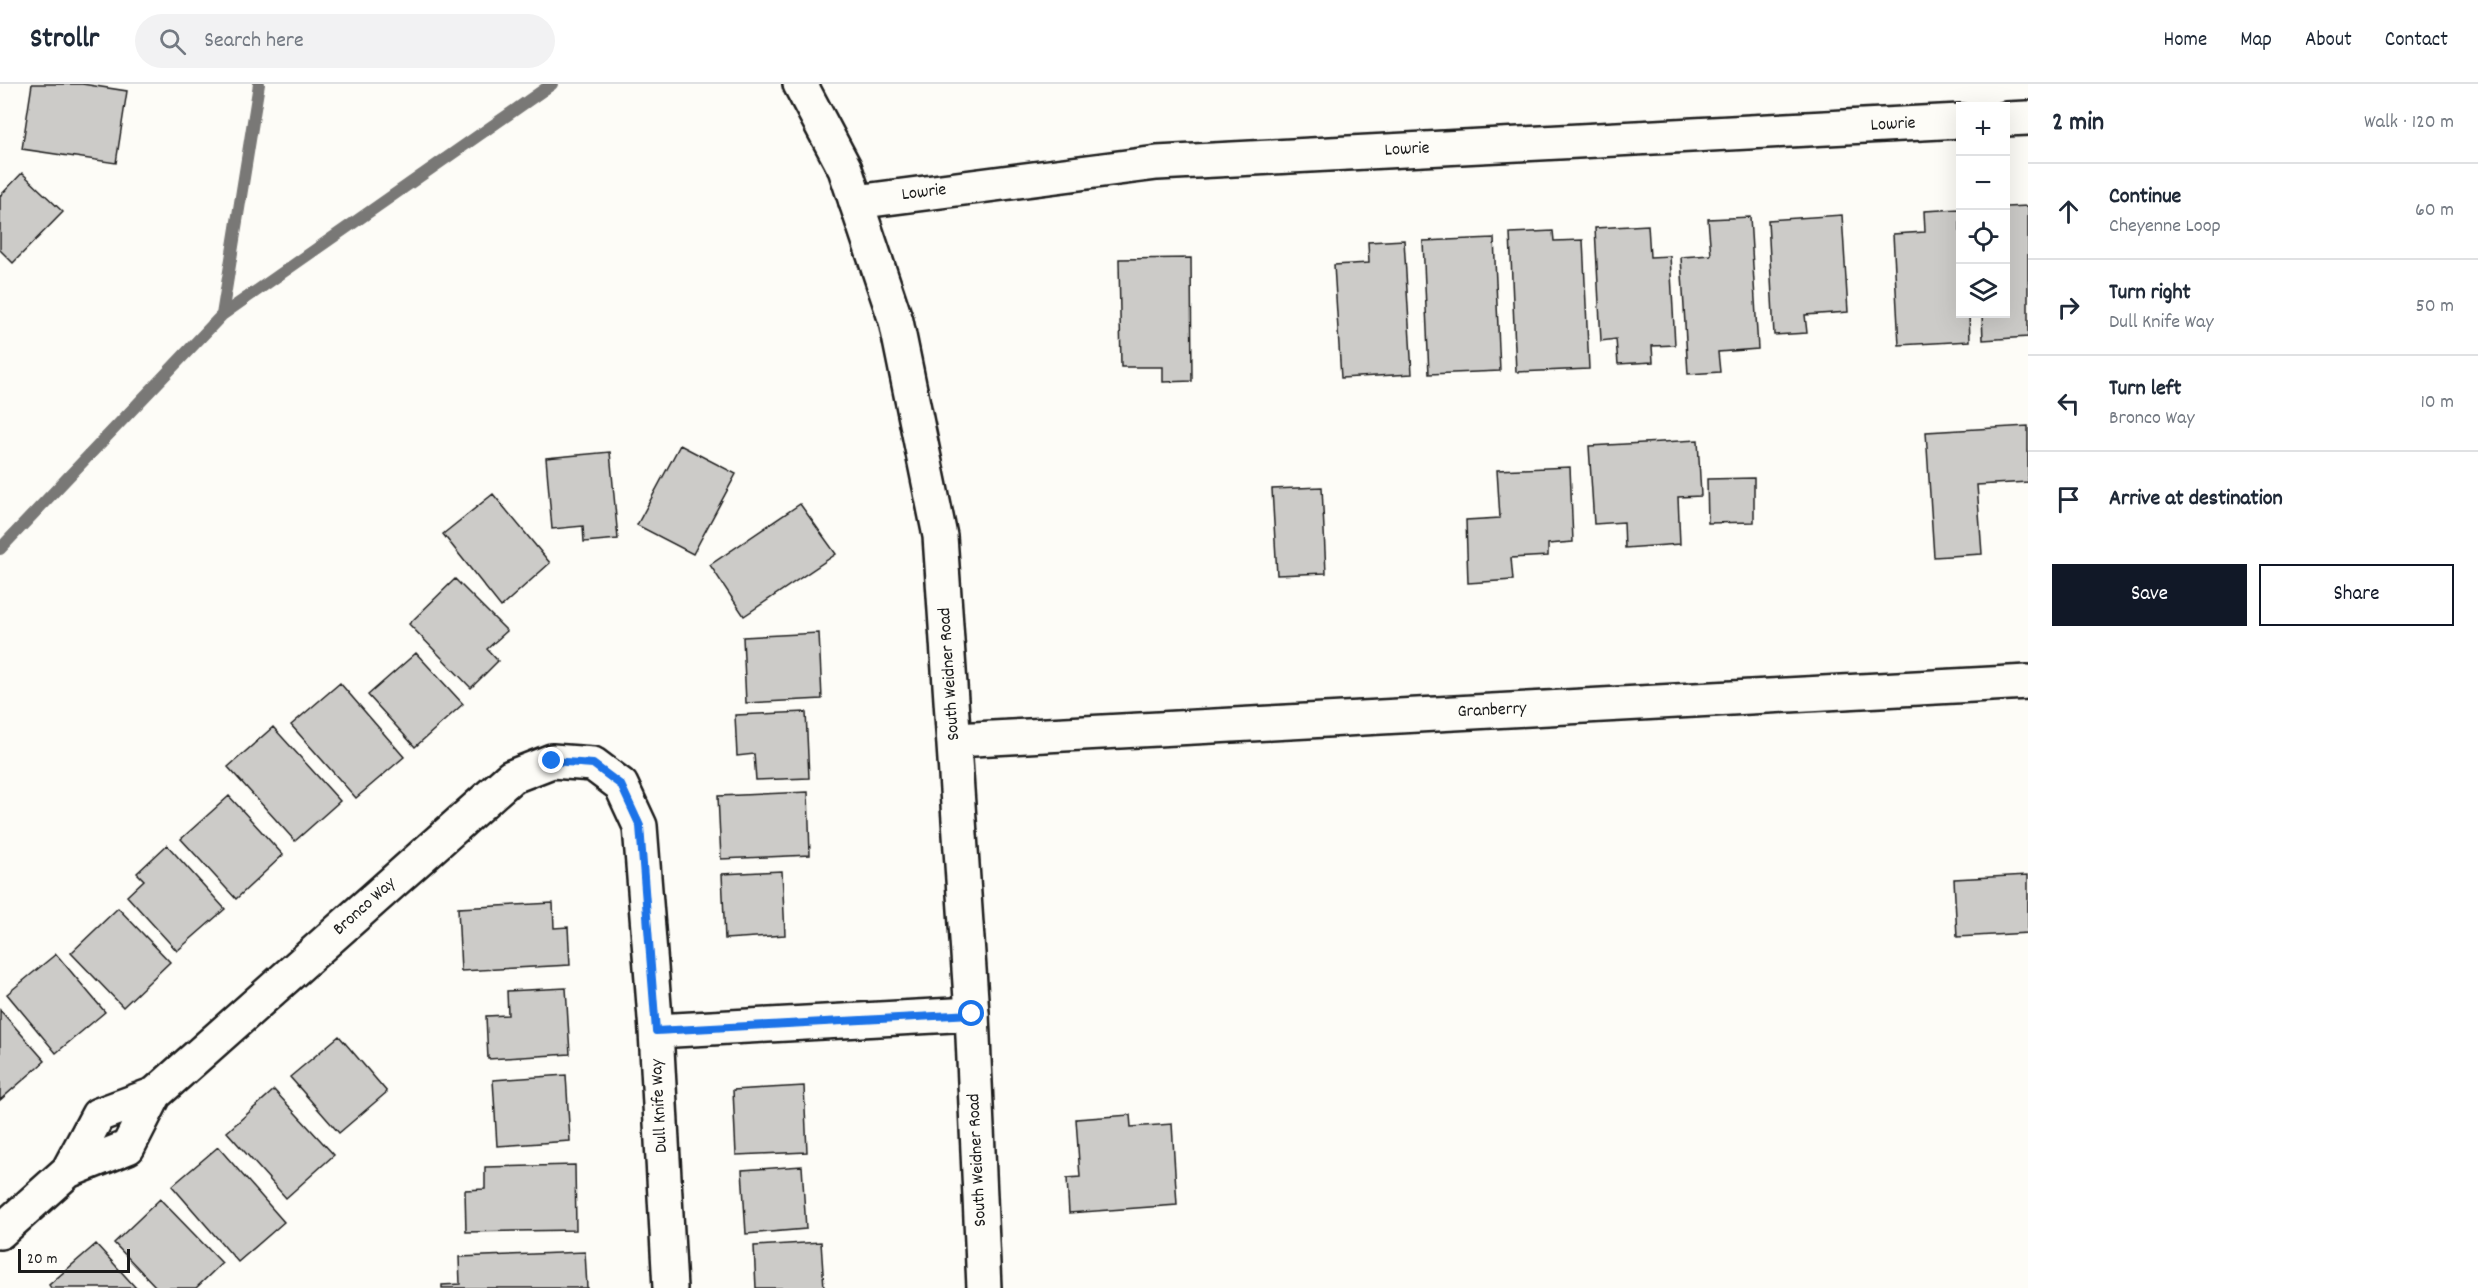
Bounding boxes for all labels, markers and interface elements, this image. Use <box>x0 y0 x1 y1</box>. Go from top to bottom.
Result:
search box <box>135 14 555 68</box>
text: Strollr <box>30 21 99 61</box>
icon: search <box>156 25 189 58</box>
text: Search here <box>204 26 304 57</box>
text: Home <box>2163 26 2207 56</box>
text: Map <box>2240 26 2272 56</box>
text: About <box>2305 26 2352 56</box>
text: Contact <box>2385 26 2448 56</box>
map controls <box>1956 102 2010 318</box>
button: + <box>1956 102 2010 156</box>
text: 2 min <box>2052 105 2104 142</box>
text: Walk · 120 m <box>2364 109 2454 137</box>
street label: Lowrie <box>1870 111 1916 139</box>
street label: Lowrie <box>1384 136 1430 164</box>
button: − <box>1956 156 2010 210</box>
street label: Lowrie <box>900 178 948 208</box>
text: Continue <box>2109 182 2181 213</box>
icon: ahead <box>2052 195 2085 228</box>
text: 60 m <box>2415 197 2454 225</box>
button: locate <box>1956 210 2010 264</box>
text: Cheyenne Loop <box>2109 213 2221 241</box>
button: layers <box>1956 264 2010 318</box>
text: Turn right <box>2109 278 2191 309</box>
icon: right <box>2052 291 2085 324</box>
text: 50 m <box>2416 293 2454 321</box>
text: Dull Knife Way <box>2109 309 2214 337</box>
text: Turn left <box>2109 374 2181 405</box>
icon: left <box>2052 387 2085 420</box>
text: 10 m <box>2420 389 2454 417</box>
text: Bronco Way <box>2109 405 2195 433</box>
icon: arrive <box>2052 483 2085 516</box>
text: Arrive at destination <box>2109 484 2283 515</box>
button: Save <box>2052 564 2247 626</box>
button: Share <box>2259 564 2454 626</box>
street label: South Weidner Road <box>933 607 967 741</box>
street label: Granberry <box>1457 697 1528 725</box>
route end <box>538 747 564 773</box>
street label: Bronco Way <box>328 871 402 942</box>
route start <box>958 1000 984 1026</box>
street label: Dull Knife Way <box>645 1058 675 1154</box>
street label: South Weidner Road <box>962 1093 994 1227</box>
scale bar <box>18 1246 130 1274</box>
text: 20 m <box>27 1248 57 1271</box>

